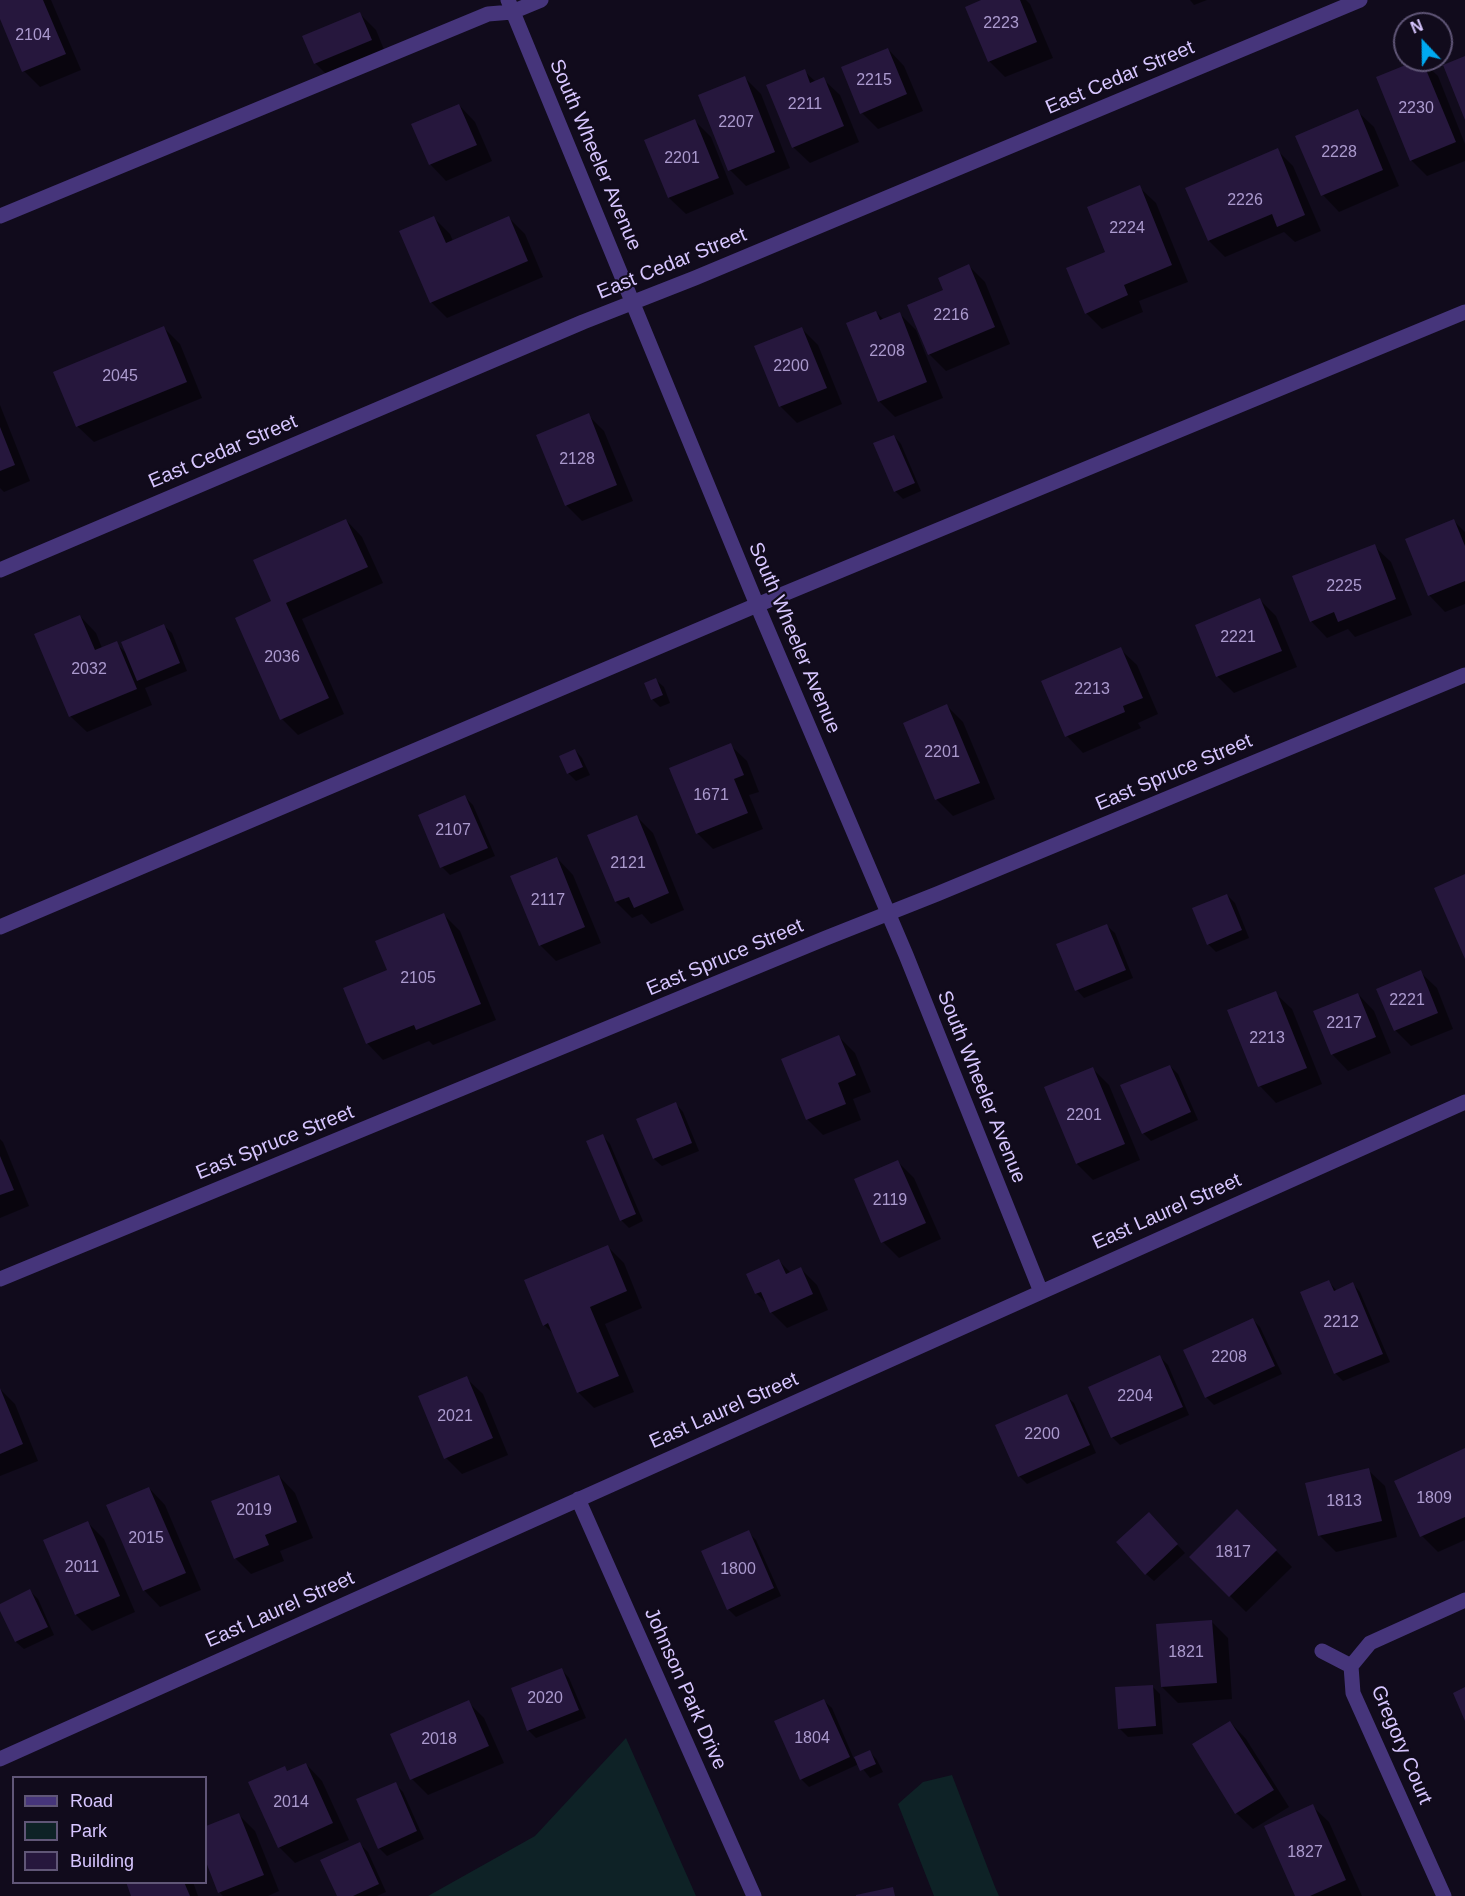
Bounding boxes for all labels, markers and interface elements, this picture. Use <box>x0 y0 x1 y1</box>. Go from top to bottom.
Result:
north arrow <box>1393 12 1453 72</box>
house number: 2223 <box>983 14 1019 34</box>
text: N <box>1408 17 1425 37</box>
house number: 2104 <box>15 26 51 46</box>
street label: East Cedar Street <box>1042 36 1198 120</box>
street label: South Wheeler Avenue <box>544 56 646 254</box>
house number: 2215 <box>856 71 892 91</box>
house number: 2211 <box>788 95 822 115</box>
house number: 2230 <box>1398 99 1434 119</box>
house number: 2207 <box>718 113 754 133</box>
house number: 2228 <box>1321 143 1357 163</box>
house number: 2201 <box>664 149 700 169</box>
house number: 2226 <box>1227 191 1263 211</box>
house number: 2224 <box>1109 219 1145 239</box>
street label: East Cedar Street <box>594 223 750 305</box>
house number: 2216 <box>933 306 969 326</box>
house number: 2208 <box>869 342 905 362</box>
house number: 2200 <box>773 357 809 377</box>
house number: 2045 <box>102 367 138 387</box>
street label: East Cedar Street <box>145 410 301 494</box>
house number: 2128 <box>559 450 595 470</box>
street label: South Wheeler Avenue <box>743 539 845 737</box>
house number: 2225 <box>1326 577 1362 597</box>
house number: 2221 <box>1220 628 1256 648</box>
house number: 2036 <box>264 648 300 668</box>
house number: 2032 <box>71 660 107 680</box>
house number: 2213 <box>1074 680 1110 700</box>
street label: East Spruce Street <box>1092 729 1256 817</box>
house number: 2201 <box>924 743 960 763</box>
house number: 1671 <box>693 786 729 806</box>
house number: 2107 <box>435 821 471 841</box>
house number: 2121 <box>610 854 646 874</box>
house number: 2117 <box>531 891 565 911</box>
street label: East Spruce Street <box>643 914 807 1002</box>
house number: 2105 <box>400 969 436 989</box>
street label: South Wheeler Avenue <box>931 987 1031 1187</box>
house number: 2221 <box>1389 991 1425 1011</box>
house number: 2217 <box>1326 1014 1362 1034</box>
house number: 2213 <box>1249 1029 1285 1049</box>
street label: East Spruce Street <box>193 1100 357 1186</box>
house number: 2201 <box>1066 1106 1102 1126</box>
street label: East Laurel Street <box>1089 1168 1245 1256</box>
house number: 2119 <box>873 1191 907 1211</box>
house number: 2212 <box>1323 1313 1359 1333</box>
house number: 2208 <box>1211 1348 1247 1368</box>
street label: East Laurel Street <box>646 1367 802 1455</box>
house number: 2204 <box>1117 1387 1153 1407</box>
house number: 2021 <box>437 1407 473 1427</box>
house number: 2200 <box>1024 1425 1060 1445</box>
house number: 1809 <box>1416 1489 1452 1509</box>
house number: 1813 <box>1326 1492 1362 1512</box>
house number: 2019 <box>236 1501 272 1521</box>
house number: 2015 <box>128 1529 164 1549</box>
house number: 1817 <box>1215 1543 1251 1563</box>
house number: 2011 <box>65 1558 99 1578</box>
house number: 1800 <box>720 1560 756 1580</box>
street label: East Laurel Street <box>202 1566 358 1654</box>
street label: Johnson Park Drive <box>639 1604 731 1774</box>
house number: 1821 <box>1168 1643 1204 1663</box>
street label: Gregory Court <box>1365 1682 1437 1808</box>
house number: 2020 <box>527 1689 563 1709</box>
house number: 1804 <box>794 1729 830 1749</box>
house number: 2018 <box>421 1730 457 1750</box>
legend <box>12 1776 207 1884</box>
text: Road <box>70 1791 113 1811</box>
house number: 2014 <box>273 1793 309 1813</box>
text: Park <box>70 1821 107 1841</box>
house number: 1827 <box>1287 1843 1323 1863</box>
text: Building <box>70 1851 134 1871</box>

